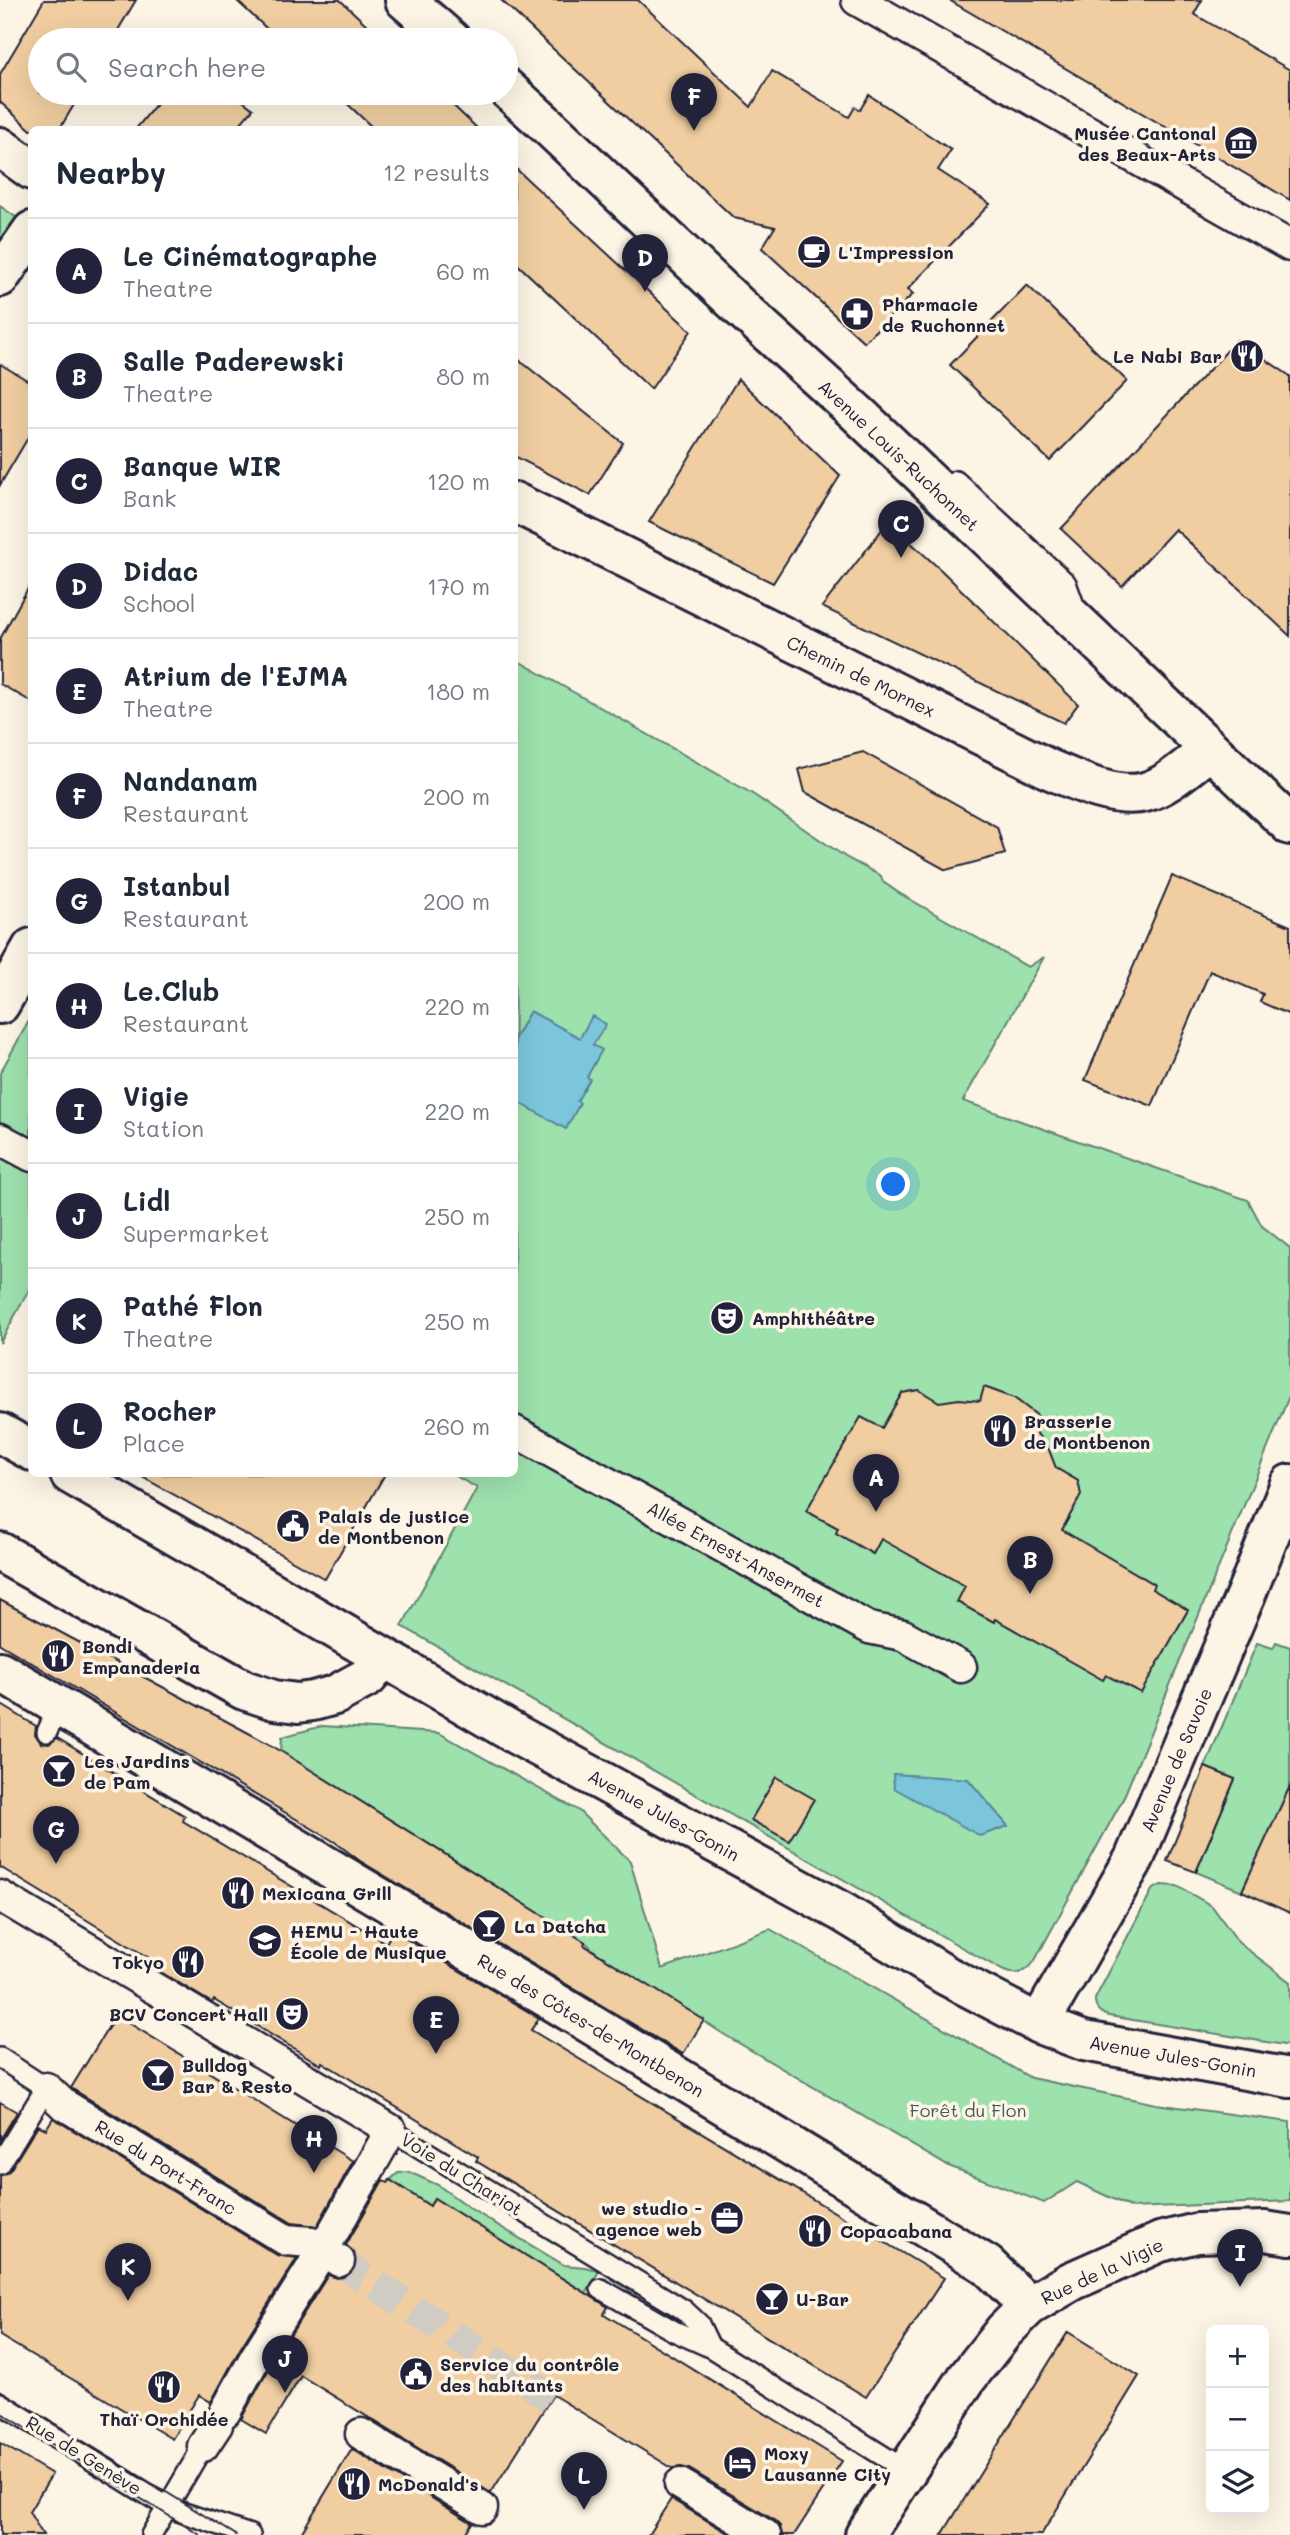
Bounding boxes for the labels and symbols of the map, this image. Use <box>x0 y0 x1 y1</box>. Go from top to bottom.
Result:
pin: F <box>671 73 717 131</box>
place label: Musée Cantonal des Beaux-Arts <box>1074 121 1216 166</box>
museum icon: Musée Cantonal des Beaux-Arts <box>1222 124 1260 162</box>
cafe icon: L'Impression <box>795 233 833 271</box>
pin: D <box>622 234 668 292</box>
place label: L'Impression <box>838 240 954 264</box>
place label: Pharmacie de Ruchonnet <box>882 292 1005 337</box>
pharmacy icon: Pharmacie de Ruchonnet <box>838 295 876 333</box>
restaurant icon: Le Nabi Bar <box>1228 337 1266 375</box>
place label: Le Nabi Bar <box>1113 344 1222 368</box>
street label: Avenue Louis-Ruchonnet <box>813 374 985 536</box>
pin: C <box>878 500 924 558</box>
street label: Chemin de Mornex <box>783 630 939 722</box>
your location <box>876 1167 910 1201</box>
theatre icon: Amphithéâtre <box>708 1299 746 1337</box>
place label: Amphithéâtre <box>752 1306 875 1330</box>
place label: Brasserie de Montbenon <box>1024 1409 1150 1454</box>
restaurant icon: Brasserie de Montbenon <box>981 1412 1019 1450</box>
pin: A <box>853 1454 899 1512</box>
street label: Allée Ernest-Ansermet <box>643 1495 829 1613</box>
place label: Palais de justice de Montbenon <box>318 1504 469 1549</box>
public building icon: Palais de justice de Montbenon <box>274 1507 312 1545</box>
pin: B <box>1007 1536 1053 1594</box>
place label: Bondi Empanaderia <box>82 1634 200 1679</box>
restaurant icon: Bondi Empanaderia <box>39 1637 77 1675</box>
street label: Avenue de Savoie <box>1135 1684 1217 1836</box>
place label: Les Jardins de Pam <box>84 1749 190 1794</box>
bar icon: Les Jardins de Pam <box>40 1752 78 1790</box>
street label: Avenue Jules-Gonin <box>584 1763 744 1867</box>
pin: G <box>33 1806 79 1864</box>
restaurant icon: Mexicana Grill <box>219 1874 257 1912</box>
place label: Mexicana Grill <box>262 1881 392 1905</box>
bar icon: La Datcha <box>470 1907 508 1945</box>
place label: La Datcha <box>514 1914 606 1938</box>
place label: HEMU - Haute École de Musique <box>290 1919 447 1964</box>
school or university icon: HEMU - Haute École de Musique <box>246 1922 284 1960</box>
restaurant icon: Tokyo <box>169 1943 207 1981</box>
street label: Rue des Côtes-de-Montbenon <box>473 1948 709 2102</box>
place label: Tokyo <box>112 1950 164 1974</box>
theatre icon: BCV Concert Hall <box>273 1995 311 2033</box>
pin: E <box>413 1996 459 2054</box>
place label: BCV Concert Hall <box>109 2002 268 2026</box>
street label: Avenue Jules-Gonin <box>1088 2029 1258 2083</box>
place label: Bulldog Bar & Resto <box>182 2053 292 2098</box>
bar icon: Bulldog Bar & Resto <box>139 2056 177 2094</box>
park label: Forêt du Flon <box>910 2098 1026 2122</box>
street label: Rue du Port-Franc <box>91 2114 241 2220</box>
pin: H <box>291 2115 337 2173</box>
street label: Voie du Chariot <box>397 2127 527 2221</box>
place label: we studio - agence web <box>595 2196 702 2241</box>
office icon: we studio - agence web <box>708 2199 746 2237</box>
restaurant icon: Copacabana <box>796 2212 834 2250</box>
place label: Copacabana <box>840 2219 952 2243</box>
pin: I <box>1217 2229 1263 2287</box>
street label: Rue de la Vigie <box>1037 2232 1167 2310</box>
pin: K <box>105 2243 151 2301</box>
bar icon: U-Bar <box>753 2280 791 2318</box>
place label: U-Bar <box>796 2287 849 2311</box>
pin: J <box>262 2335 308 2393</box>
place label: Service du contrôle des habitants <box>440 2352 620 2397</box>
public building icon: Service du contrôle des habitants <box>397 2355 435 2393</box>
restaurant icon: Thaï Orchidée <box>145 2368 183 2406</box>
place label: Thaï Orchidée <box>99 2407 229 2431</box>
street label: Rue de Genève <box>22 2410 146 2500</box>
place label: Moxy Lausanne City <box>764 2441 891 2486</box>
hotel icon: Moxy Lausanne City <box>721 2444 759 2482</box>
pin: L <box>561 2452 607 2510</box>
restaurant icon: McDonald's <box>335 2465 373 2503</box>
place label: McDonald's <box>378 2472 479 2496</box>

